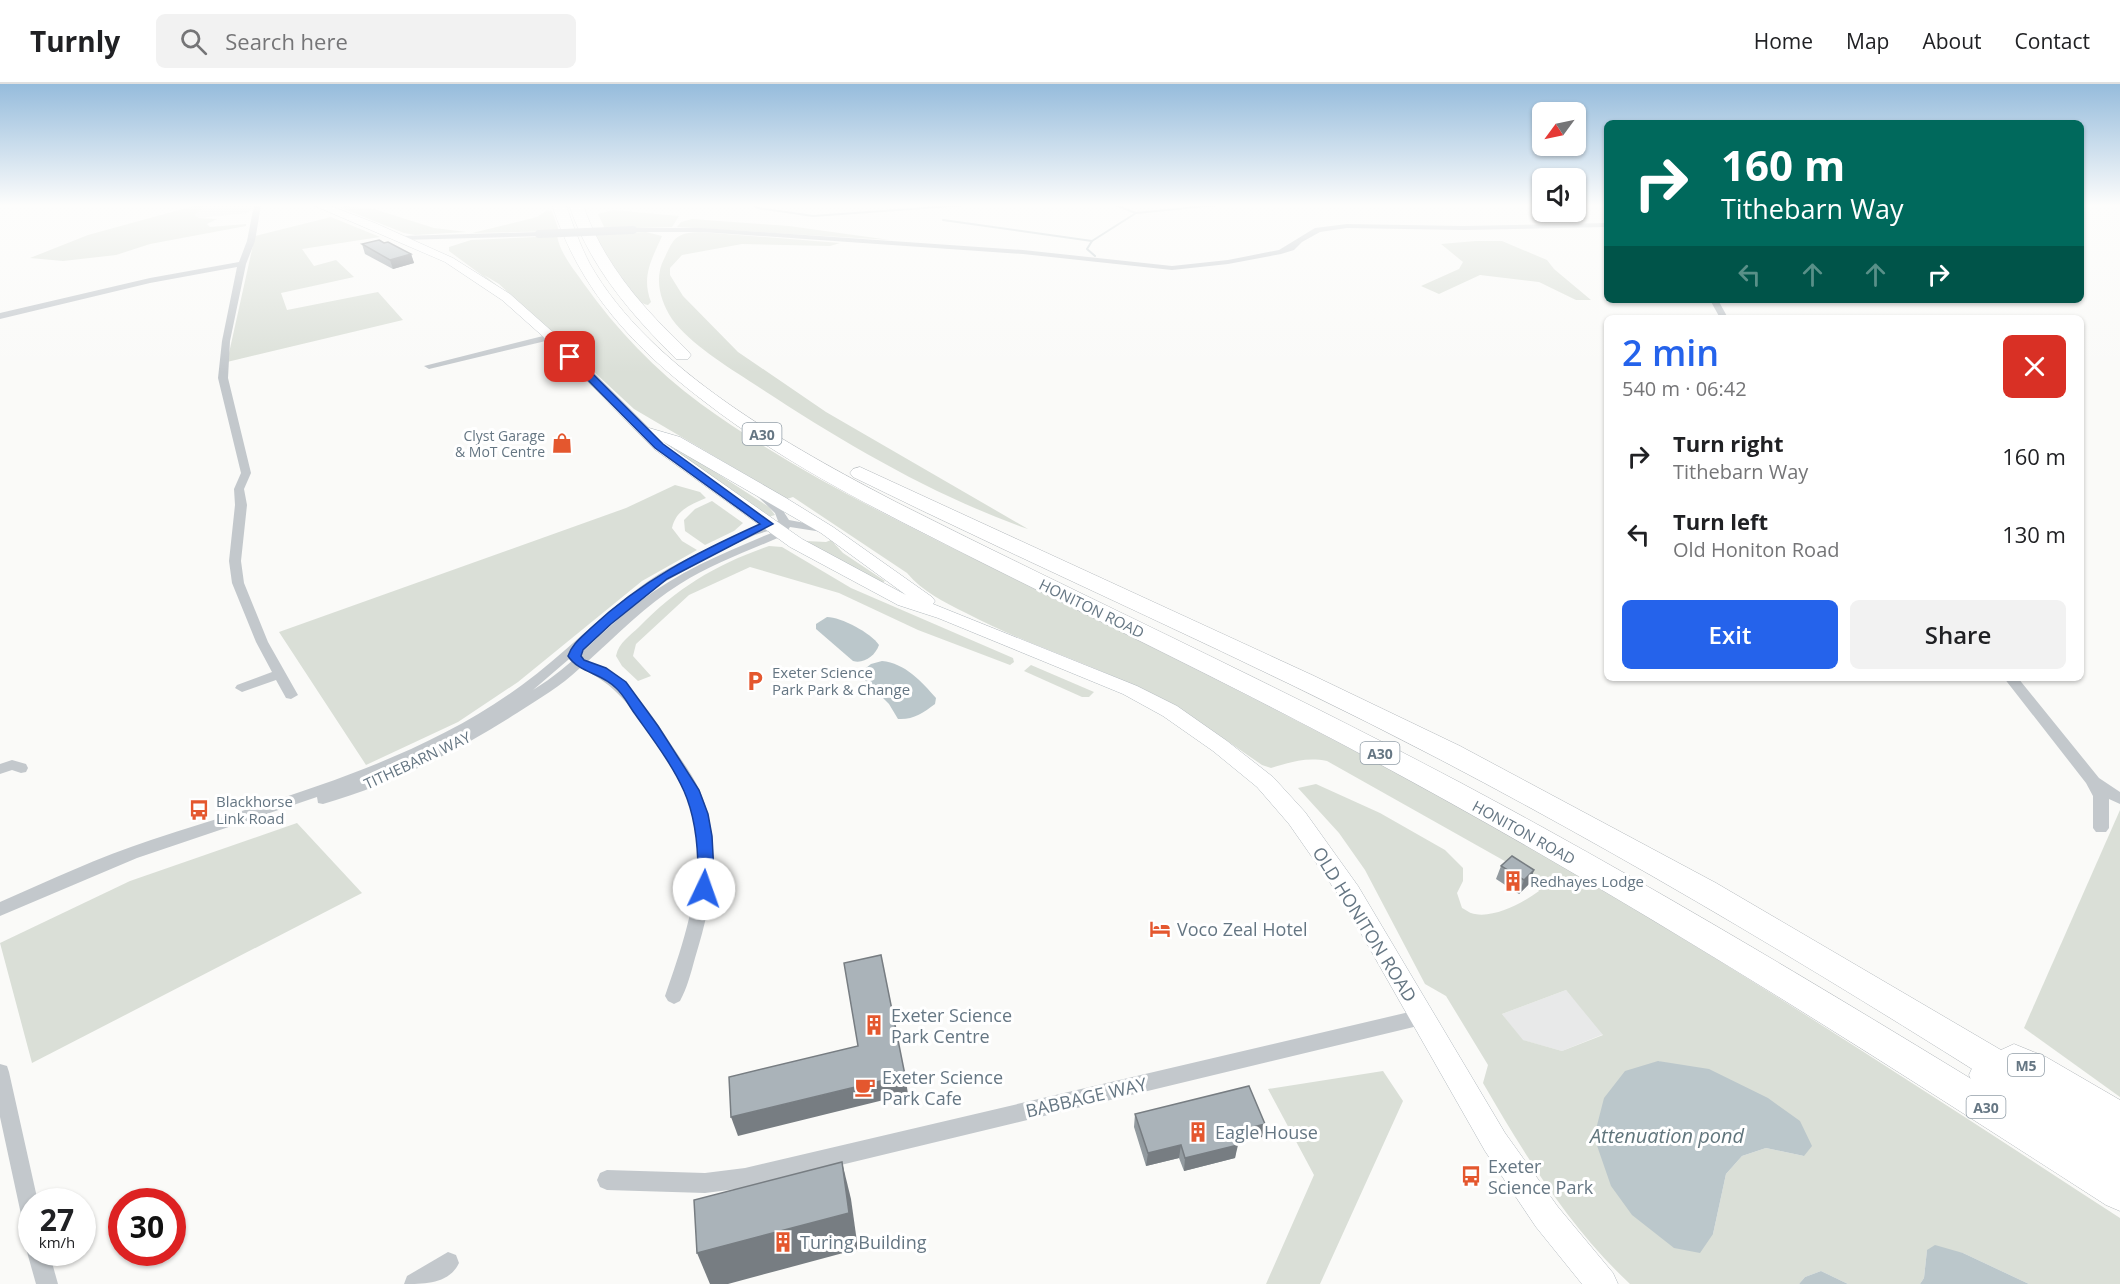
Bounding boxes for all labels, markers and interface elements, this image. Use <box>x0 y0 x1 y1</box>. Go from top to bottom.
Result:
search box <box>156 14 576 68</box>
text: Turnly <box>30 22 120 60</box>
icon: search <box>177 25 210 58</box>
text: Search here <box>225 26 348 56</box>
text: Home <box>1754 27 1813 55</box>
text: Map <box>1846 27 1889 55</box>
text: About <box>1922 27 1982 55</box>
text: Contact <box>2015 27 2090 55</box>
north arrow <box>1532 102 1586 156</box>
map controls <box>1532 102 1586 222</box>
text: 160 m <box>1721 136 1845 193</box>
icon: right <box>1622 144 1700 222</box>
button: sound <box>1532 168 1586 222</box>
text: Tithebarn Way <box>1721 190 1904 227</box>
icon: left <box>1733 258 1766 291</box>
icon: ahead <box>1796 258 1829 291</box>
icon: ahead <box>1859 258 1892 291</box>
icon: right <box>1922 258 1955 291</box>
text: 2 min <box>1622 328 1719 377</box>
pin <box>544 331 595 382</box>
button: close <box>2003 335 2066 398</box>
icon: arrive <box>553 340 586 373</box>
text: 540 m · 06:42 <box>1622 375 1747 402</box>
road number: A30 <box>742 423 782 445</box>
place label: Clyst Garage & MoT Centre <box>455 426 545 461</box>
text: Turn right <box>1673 428 1784 458</box>
shop icon: Clyst Garage & MoT Centre <box>550 431 574 455</box>
icon: right <box>1622 440 1655 473</box>
text: 160 m <box>2002 441 2066 471</box>
text: Tithebarn Way <box>1673 458 1808 485</box>
text: Turn left <box>1673 506 1768 536</box>
icon: left <box>1622 518 1655 551</box>
text: 130 m <box>2002 519 2066 549</box>
text: Old Honiton Road <box>1673 536 1839 563</box>
street label: HONITON ROAD <box>1036 574 1148 642</box>
button: Exit <box>1622 600 1838 669</box>
button: Share <box>1850 600 2066 669</box>
place label: Exeter Science Park Park & Change <box>772 662 910 699</box>
parking icon: Exeter Science Park Park & Change <box>743 669 767 693</box>
street label: TITHEBARN WAY <box>360 726 474 793</box>
road number: A30 <box>1360 742 1400 764</box>
place label: Blackhorse Link Road <box>216 791 293 828</box>
street label: HONITON ROAD <box>1469 795 1579 869</box>
bus stop icon: Blackhorse Link Road <box>187 798 211 822</box>
street label: OLD HONITON ROAD <box>1307 842 1423 1006</box>
position arrow <box>672 857 736 921</box>
building icon: Redhayes Lodge <box>1501 869 1525 893</box>
place label: Redhayes Lodge <box>1530 871 1644 891</box>
hotel icon: Voco Zeal Hotel <box>1148 917 1172 941</box>
place label: Voco Zeal Hotel <box>1177 917 1307 941</box>
place label: Exeter Science Park Centre <box>891 1003 1012 1048</box>
building icon: Exeter Science Park Centre <box>862 1013 886 1037</box>
road number: M5 <box>2008 1054 2044 1076</box>
place label: Exeter Science Park Cafe <box>882 1065 1003 1110</box>
street label: BABBAGE WAY <box>1023 1071 1150 1123</box>
cafe icon: Exeter Science Park Cafe <box>853 1075 877 1099</box>
road number: A30 <box>1966 1096 2006 1118</box>
building icon: Eagle House <box>1186 1120 1210 1144</box>
place label: Eagle House <box>1215 1120 1318 1144</box>
water label: Attenuation pond <box>1588 1122 1745 1149</box>
place label: Exeter Science Park <box>1488 1154 1594 1199</box>
bus stop icon: Exeter Science Park <box>1459 1164 1483 1188</box>
speed limit sign: 30 <box>108 1188 186 1266</box>
text: 27 <box>40 1199 74 1240</box>
building icon: Turing Building <box>771 1230 795 1254</box>
place label: Turing Building <box>800 1230 927 1254</box>
text: km/h <box>39 1232 75 1252</box>

